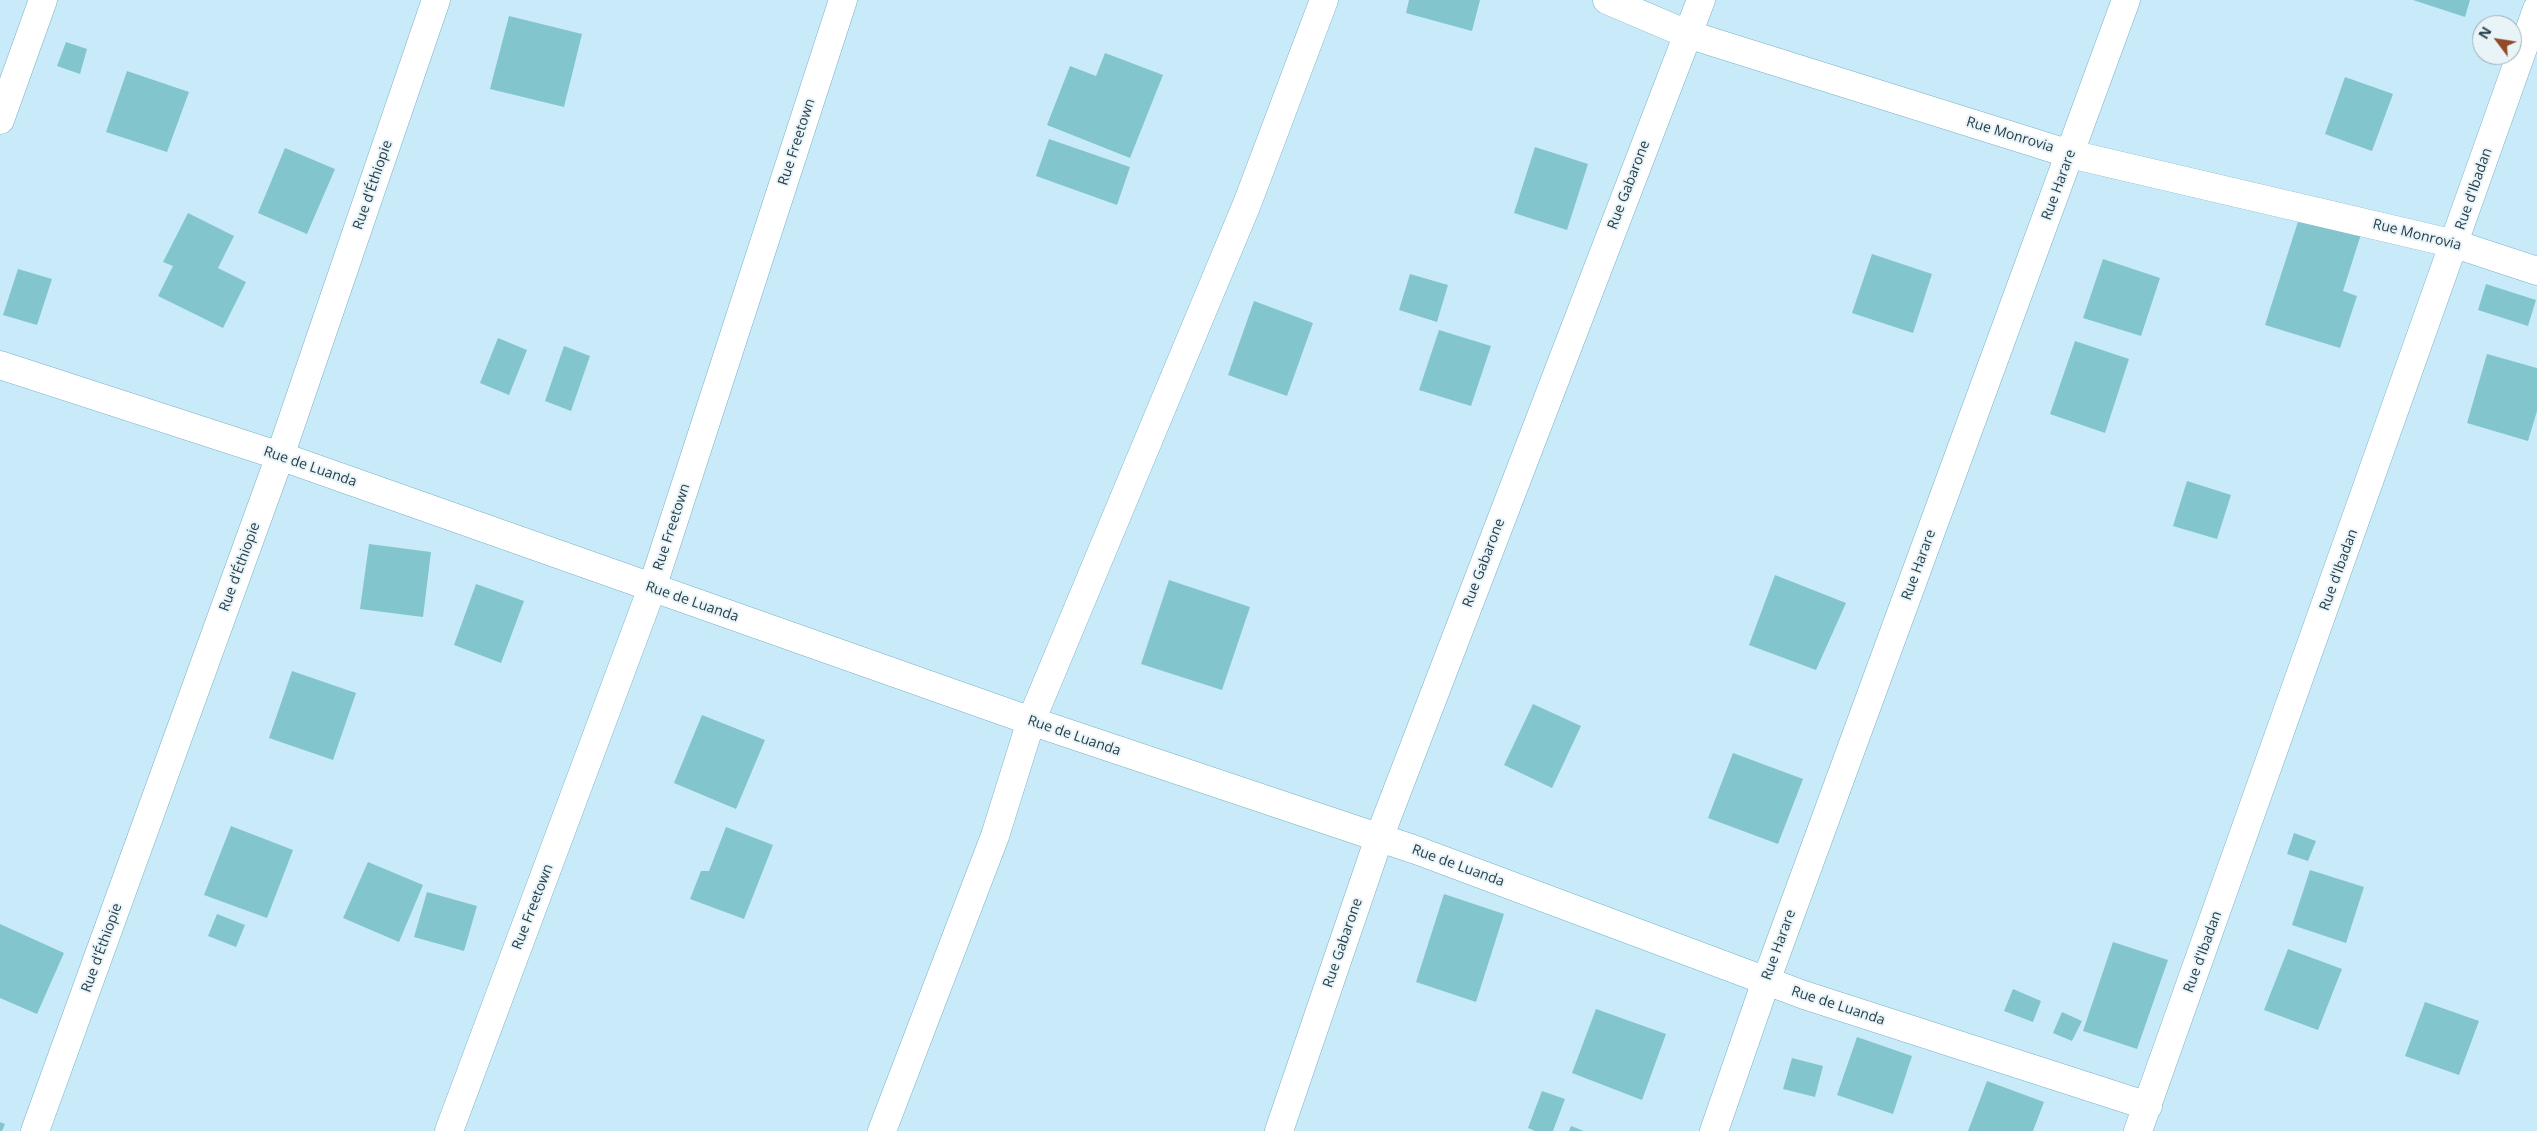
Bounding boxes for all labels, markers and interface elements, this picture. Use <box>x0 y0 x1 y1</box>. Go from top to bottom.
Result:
north arrow <box>2472 15 2522 65</box>
text: N <box>2473 23 2496 42</box>
street label: Rue Freetown <box>775 96 819 188</box>
street label: Rue Monrovia <box>1964 114 2056 156</box>
street label: Rue d'Éthiopie <box>350 138 396 232</box>
street label: Rue Gabarone <box>1604 138 1654 232</box>
street label: Rue d'Ibadan <box>2452 146 2496 232</box>
street label: Rue Harare <box>2038 147 2080 223</box>
street label: Rue Monrovia <box>2371 216 2463 254</box>
street label: Rue de Luanda <box>261 443 359 491</box>
street label: Rue Freetown <box>650 481 694 573</box>
street label: Rue Gabarone <box>1459 516 1509 610</box>
street label: Rue d'Éthiopie <box>216 520 264 614</box>
street label: Rue Harare <box>1898 527 1940 603</box>
street label: Rue d'Ibadan <box>2316 527 2362 613</box>
street label: Rue de Luanda <box>643 578 741 626</box>
street label: Rue de Luanda <box>1025 712 1123 760</box>
street label: Rue de Luanda <box>1409 841 1507 891</box>
street label: Rue Freetown <box>509 862 557 952</box>
street label: Rue Gabarone <box>1320 896 1366 990</box>
street label: Rue d'Éthiopie <box>78 901 126 995</box>
street label: Rue Harare <box>1758 907 1800 983</box>
street label: Rue d'Ibadan <box>2180 909 2226 995</box>
street label: Rue de Luanda <box>1789 983 1887 1029</box>

